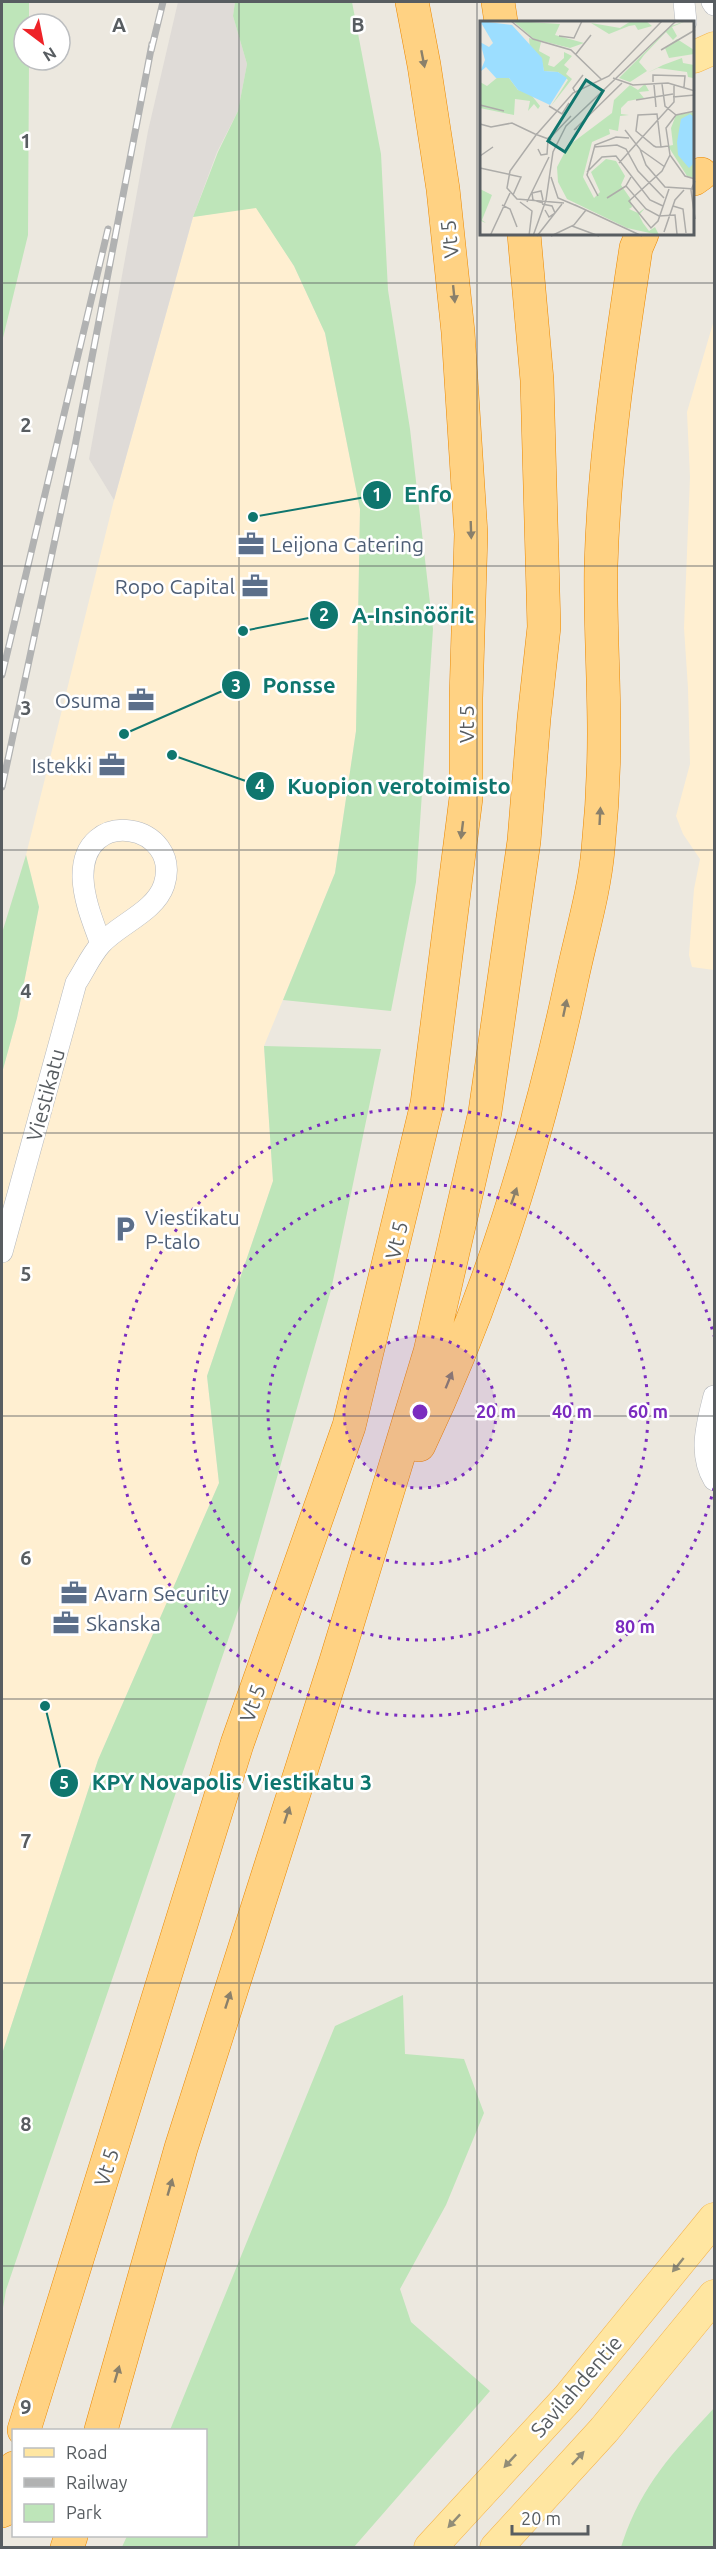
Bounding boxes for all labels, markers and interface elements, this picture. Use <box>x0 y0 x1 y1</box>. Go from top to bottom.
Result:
north arrow <box>12 12 72 72</box>
text: A <box>112 13 126 36</box>
text: B <box>351 13 365 36</box>
inset map <box>480 21 695 236</box>
text: N <box>40 44 60 66</box>
one-way arrow <box>419 50 428 69</box>
text: 1 <box>20 129 32 152</box>
street label: Vt 5 <box>435 219 463 259</box>
one-way arrow <box>449 284 459 303</box>
text: 2 <box>20 413 32 436</box>
callout: Enfo <box>362 475 464 515</box>
text: Enfo <box>404 481 452 506</box>
text: 1 <box>372 484 382 504</box>
one-way arrow <box>466 521 476 540</box>
office icon: Leijona Catering <box>236 529 266 559</box>
place label: Leijona Catering <box>271 532 424 556</box>
office icon: Ropo Capital <box>240 571 270 601</box>
place label: Ropo Capital <box>115 574 235 598</box>
callout: A-Insinöörit <box>309 595 486 635</box>
text: A-Insinöörit <box>352 602 474 627</box>
text: 2 <box>319 604 329 624</box>
callout: Ponsse <box>221 665 348 705</box>
text: Ponsse <box>262 672 336 697</box>
text: 3 <box>231 675 241 695</box>
office icon: Osuma <box>126 685 156 715</box>
place label: Osuma <box>55 688 121 712</box>
text: 3 <box>20 696 32 719</box>
street label: Vt 5 <box>454 705 478 743</box>
office icon: Istekki <box>97 750 127 780</box>
place label: Istekki <box>31 753 92 777</box>
callout: Kuopion verotoimisto <box>245 766 523 806</box>
text: Kuopion verotoimisto <box>287 773 511 798</box>
text: 4 <box>255 775 265 795</box>
one-way arrow <box>595 807 604 826</box>
one-way arrow <box>457 820 467 839</box>
text: 4 <box>20 979 32 1002</box>
one-way arrow <box>561 999 571 1017</box>
street label: Viestikatu <box>21 1046 69 1144</box>
one-way arrow <box>510 1187 519 1205</box>
place label: Viestikatu P-talo <box>145 1205 240 1253</box>
parking icon: Viestikatu P-talo <box>110 1214 140 1244</box>
street label: Vt 5 <box>380 1219 412 1261</box>
text: 5 <box>20 1262 32 1285</box>
one-way arrow <box>444 1370 454 1388</box>
text: 20 m <box>476 1401 516 1421</box>
text: 40 m <box>552 1401 592 1421</box>
text: 60 m <box>628 1401 668 1421</box>
centre of rings <box>410 1402 430 1422</box>
text: 6 <box>20 1546 32 1569</box>
office icon: Avarn Security <box>59 1578 89 1608</box>
place label: Avarn Security <box>94 1581 229 1605</box>
office icon: Skanska <box>51 1608 81 1638</box>
place label: Skanska <box>86 1611 161 1635</box>
text: 80 m <box>615 1616 655 1636</box>
street label: Vt 5 <box>234 1681 270 1725</box>
callout: KPY Novapolis Viestikatu 3 <box>49 1763 384 1803</box>
text: KPY Novapolis Viestikatu 3 <box>92 1769 372 1794</box>
text: 5 <box>59 1772 69 1792</box>
one-way arrow <box>283 1806 292 1824</box>
text: 7 <box>20 1829 32 1852</box>
one-way arrow <box>224 1991 233 2009</box>
text: 8 <box>20 2112 32 2135</box>
street label: Vt 5 <box>89 2145 123 2189</box>
one-way arrow <box>166 2178 175 2196</box>
one-way arrow <box>672 2257 685 2272</box>
street label: Savilahdentie <box>526 2330 626 2442</box>
one-way arrow <box>113 2365 122 2383</box>
text: 9 <box>20 2395 32 2418</box>
legend <box>12 2429 207 2537</box>
text: Road <box>66 2442 108 2462</box>
one-way arrow <box>571 2451 584 2466</box>
one-way arrow <box>503 2453 517 2468</box>
text: Railway <box>66 2472 128 2492</box>
scale bar <box>512 2498 588 2536</box>
text: Park <box>66 2502 102 2522</box>
text: 20 m <box>521 2508 561 2528</box>
one-way arrow <box>448 2514 462 2528</box>

